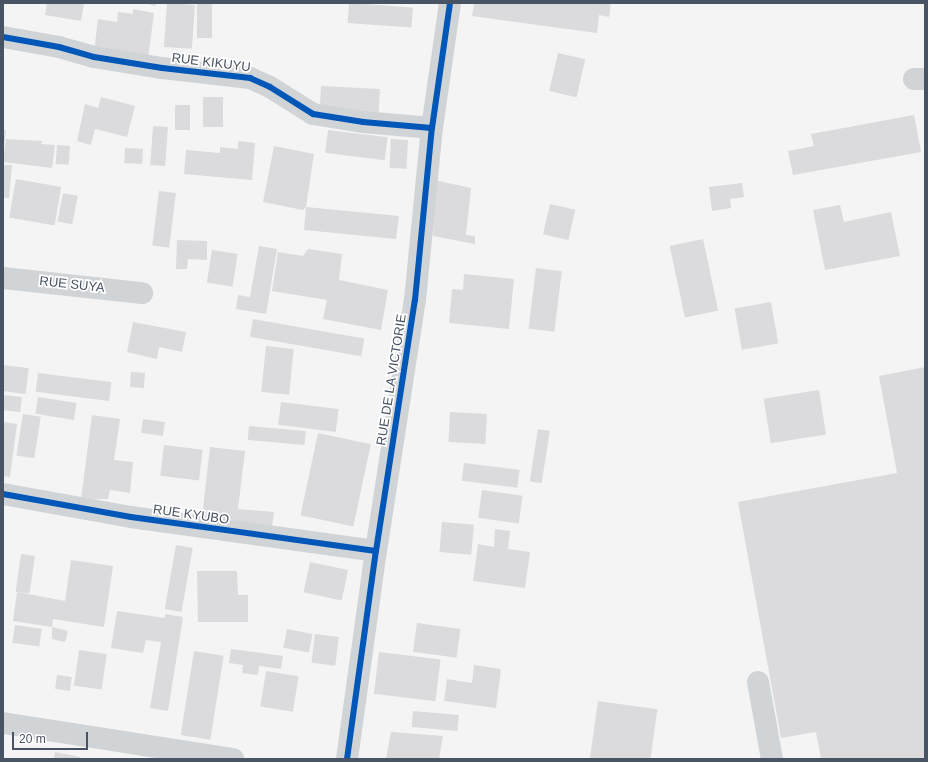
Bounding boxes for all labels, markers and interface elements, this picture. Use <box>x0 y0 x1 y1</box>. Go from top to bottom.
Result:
street label: RUE KIKUYU <box>171 50 251 76</box>
street label: RUE SUYA <box>39 274 105 296</box>
street label: RUE DE LA VICTORIE <box>374 313 410 447</box>
street label: RUE KYUBO <box>152 502 230 528</box>
scale bar <box>14 724 90 750</box>
text: 20 m <box>19 732 46 746</box>

